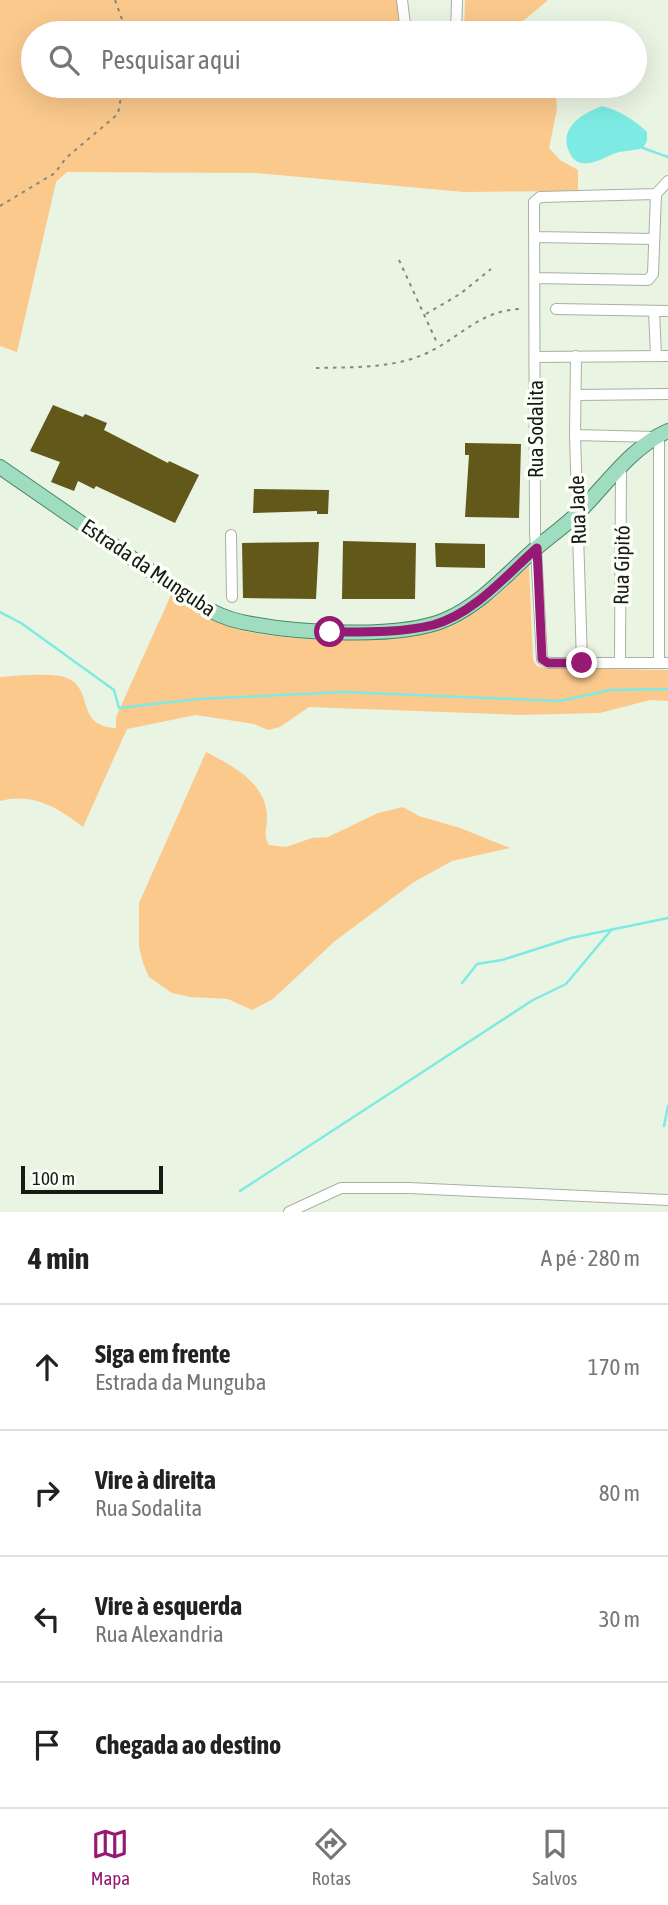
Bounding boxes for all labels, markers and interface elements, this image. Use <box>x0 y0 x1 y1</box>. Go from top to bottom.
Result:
search box <box>21 21 647 98</box>
icon: search <box>45 41 83 79</box>
text: Pesquisar aqui <box>101 45 241 75</box>
street label: Rua Sodalita <box>523 380 547 478</box>
street label: Rua Jade <box>564 475 590 545</box>
street label: Estrada da Munguba <box>77 513 221 621</box>
street label: Rua Gipitó <box>608 525 634 605</box>
route start <box>314 616 345 647</box>
route end <box>566 647 597 678</box>
scale bar <box>21 1163 163 1195</box>
text: 100 m <box>32 1167 75 1189</box>
text: 4 min <box>28 1241 89 1275</box>
text: A pé · 280 m <box>541 1245 640 1271</box>
text: Siga em frente <box>95 1339 231 1369</box>
icon: ahead <box>28 1348 66 1386</box>
text: 170 m <box>588 1354 640 1380</box>
text: Estrada da Munguba <box>95 1369 266 1395</box>
text: Vire à direita <box>95 1465 216 1495</box>
icon: right <box>28 1474 66 1512</box>
text: 80 m <box>599 1480 640 1506</box>
text: Rua Sodalita <box>95 1495 202 1521</box>
text: Vire à esquerda <box>95 1591 242 1621</box>
icon: left <box>28 1600 66 1638</box>
text: 30 m <box>599 1606 640 1632</box>
text: Rua Alexandria <box>95 1621 224 1647</box>
icon: arrive <box>28 1726 66 1764</box>
text: Chegada ao destino <box>95 1730 281 1760</box>
tab: Mapa <box>91 1825 130 1889</box>
tab: Rotas <box>311 1825 351 1889</box>
tab: Salvos <box>532 1825 577 1889</box>

